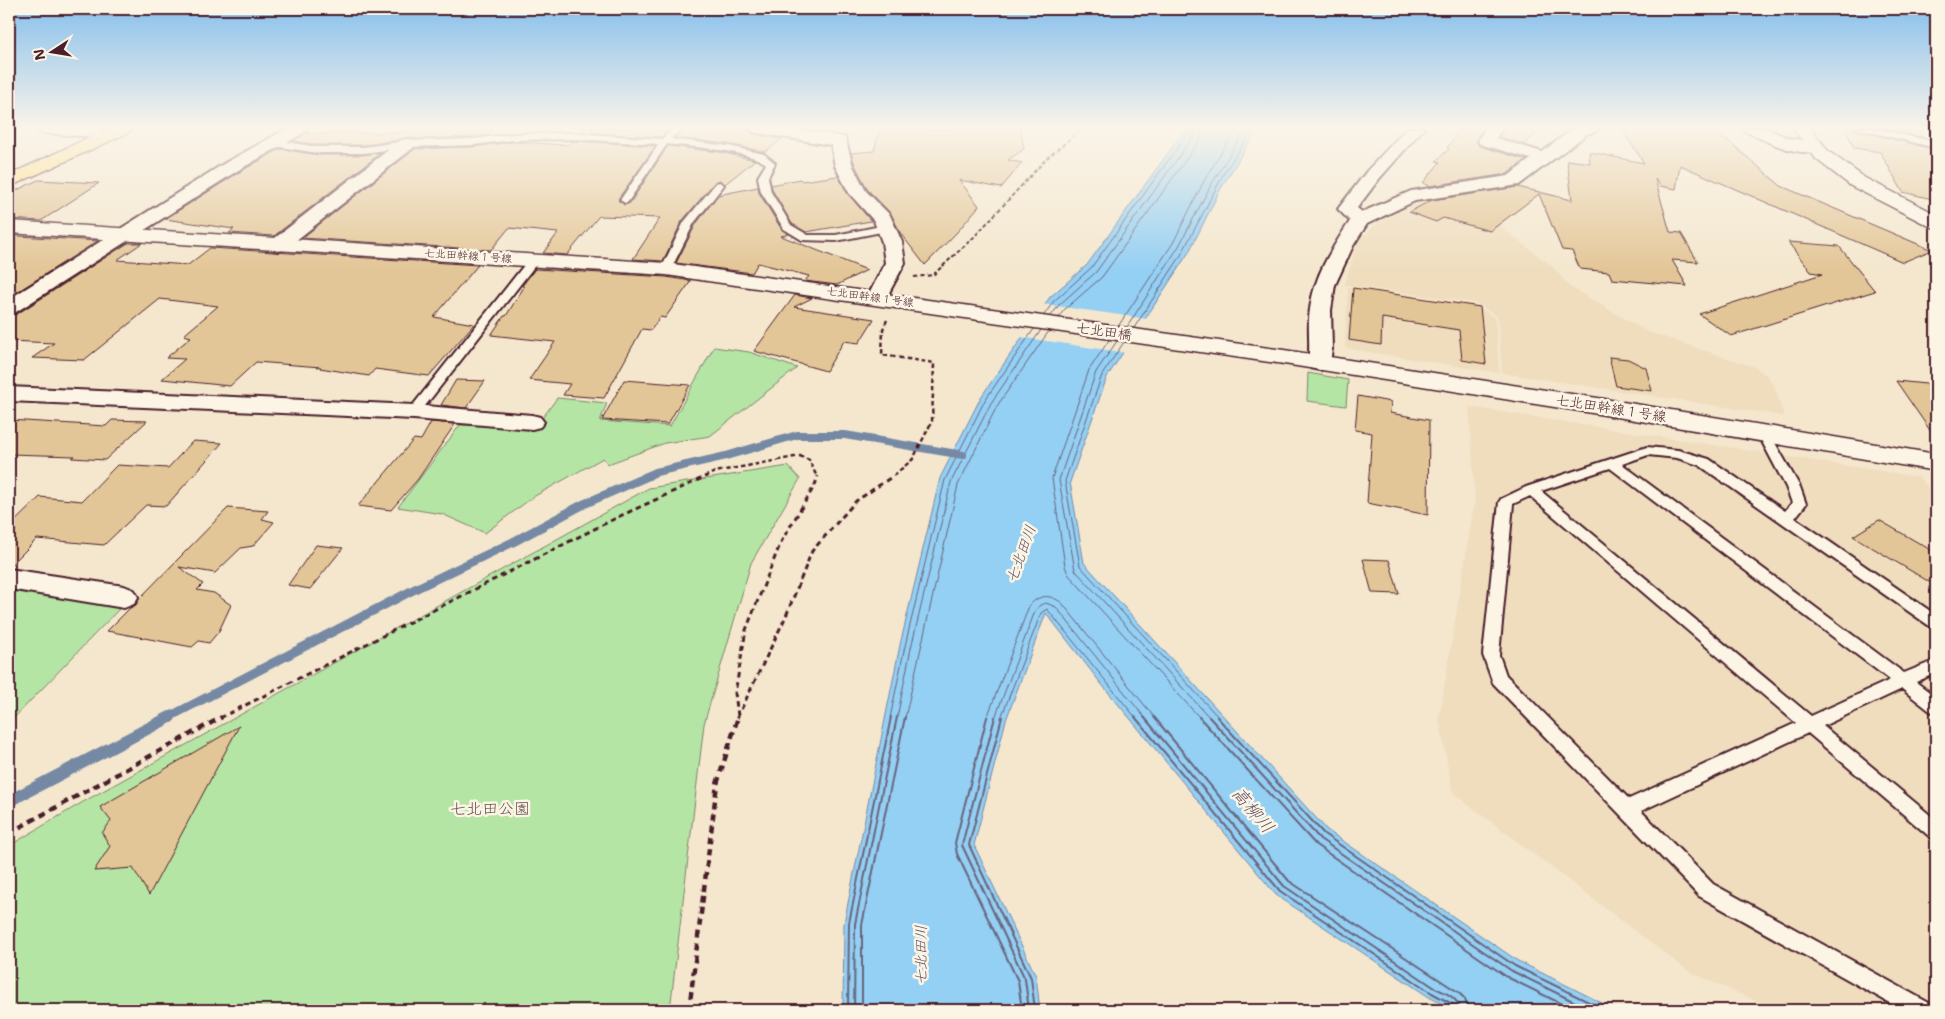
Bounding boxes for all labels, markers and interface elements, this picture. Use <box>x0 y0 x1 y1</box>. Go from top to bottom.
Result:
north arrow <box>28 28 78 78</box>
text: N <box>29 47 49 62</box>
street label: 七北田幹線１号線 <box>424 245 512 267</box>
street label: 七北田幹線１号線 <box>825 283 915 311</box>
street label: 七北田橋 <box>1075 318 1133 344</box>
street label: 七北田幹線１号線 <box>1554 390 1668 426</box>
water label: 七北田川 <box>1001 522 1041 586</box>
water label: 高柳川 <box>1226 782 1280 838</box>
park label: 七北田公園 <box>450 798 530 819</box>
water label: 七北田川 <box>911 925 931 985</box>

